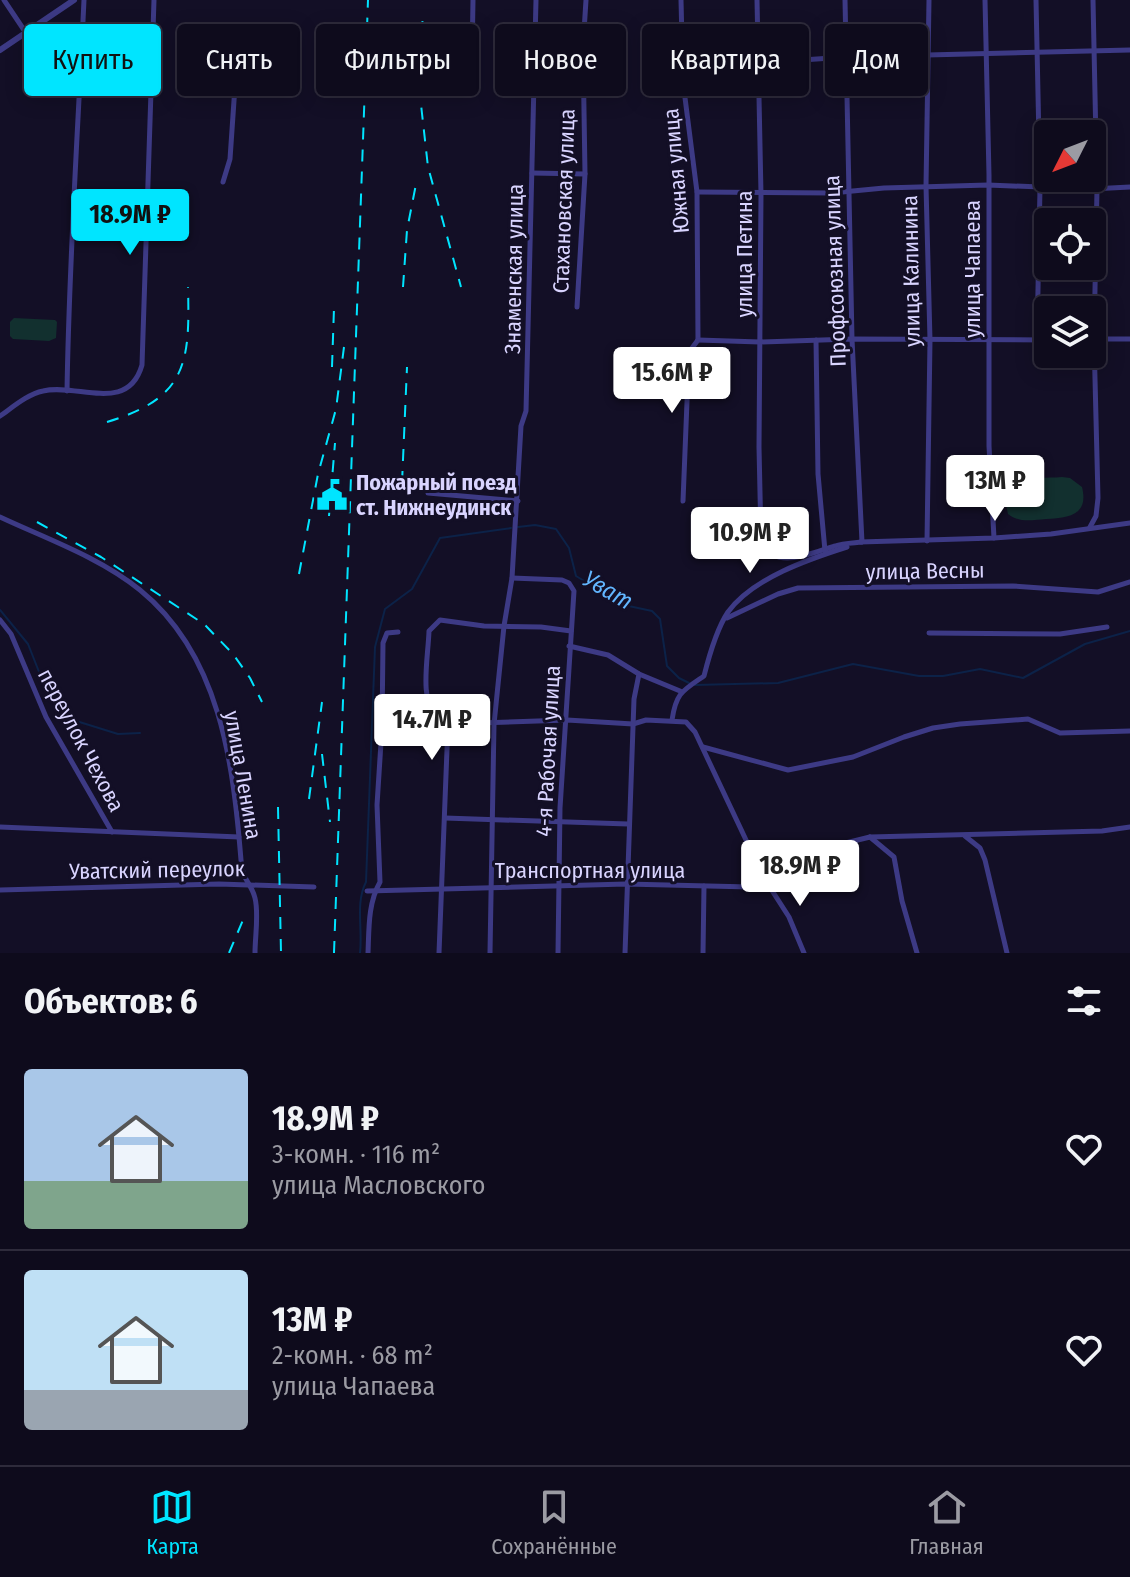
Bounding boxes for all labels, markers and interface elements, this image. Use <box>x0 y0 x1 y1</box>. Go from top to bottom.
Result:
chip: Купить <box>24 24 161 96</box>
chip: Снять <box>177 24 300 96</box>
chip: Фильтры <box>316 24 479 96</box>
chip: Новое <box>495 24 626 96</box>
chip: Квартира <box>642 24 809 96</box>
chip: Дом <box>825 24 928 96</box>
street label: Южная улица <box>657 107 695 235</box>
street label: Стахановская улица <box>547 108 581 294</box>
north arrow <box>1034 120 1106 192</box>
map controls <box>1034 120 1106 368</box>
street label: Профсоюзная улица <box>818 175 852 367</box>
street label: Знаменская улица <box>499 184 529 354</box>
pin: 18.9M ₽ <box>56 189 204 257</box>
street label: улица Петина <box>731 190 758 318</box>
street label: улица Калинина <box>896 195 926 347</box>
text: 18.9M ₽ <box>89 199 171 230</box>
street label: улица Чапаева <box>959 200 986 338</box>
button: locate <box>1034 208 1106 280</box>
button: layers <box>1034 296 1106 368</box>
pin: 15.6M ₽ <box>598 347 746 415</box>
text: 15.6M ₽ <box>631 357 713 388</box>
pin: 13M ₽ <box>939 455 1051 523</box>
text: 13M ₽ <box>964 465 1026 496</box>
place label: Пожарный поезд ст. Нижнеудинск <box>356 469 517 521</box>
public building icon: Пожарный поезд ст. Нижнеудинск <box>315 478 349 512</box>
pin: 10.9M ₽ <box>676 507 824 575</box>
text: 10.9M ₽ <box>709 517 791 548</box>
street label: улица Весны <box>865 556 985 586</box>
water label: Уват <box>578 565 638 615</box>
street label: переулок Чехова <box>32 664 130 816</box>
street label: 4-я Рабочая улица <box>530 665 566 837</box>
pin: 14.7M ₽ <box>358 694 506 762</box>
text: 14.7M ₽ <box>392 704 472 735</box>
street label: улица Ленина <box>218 709 268 841</box>
pin: 18.9M ₽ <box>726 840 874 908</box>
text: 18.9M ₽ <box>759 850 841 881</box>
street label: Уватский переулок <box>68 855 246 885</box>
street label: Транспортная улица <box>495 857 685 884</box>
icon: filters <box>1062 979 1106 1023</box>
text: Объектов: 6 <box>24 981 198 1022</box>
text: 18.9M ₽ <box>272 1098 379 1139</box>
icon: home <box>88 1101 184 1197</box>
icon: heart <box>1062 1127 1106 1171</box>
text: 3-комн. · 116 m² <box>272 1139 440 1170</box>
text: улица Масловского <box>272 1170 485 1201</box>
text: 13M ₽ <box>272 1299 352 1340</box>
icon: home <box>88 1302 184 1398</box>
icon: heart <box>1062 1328 1106 1372</box>
text: 2-комн. · 68 m² <box>272 1340 433 1371</box>
text: улица Чапаева <box>272 1371 435 1402</box>
tab: Карта <box>146 1485 199 1560</box>
tab: Сохранённые <box>491 1485 617 1560</box>
tab: Главная <box>909 1485 984 1560</box>

